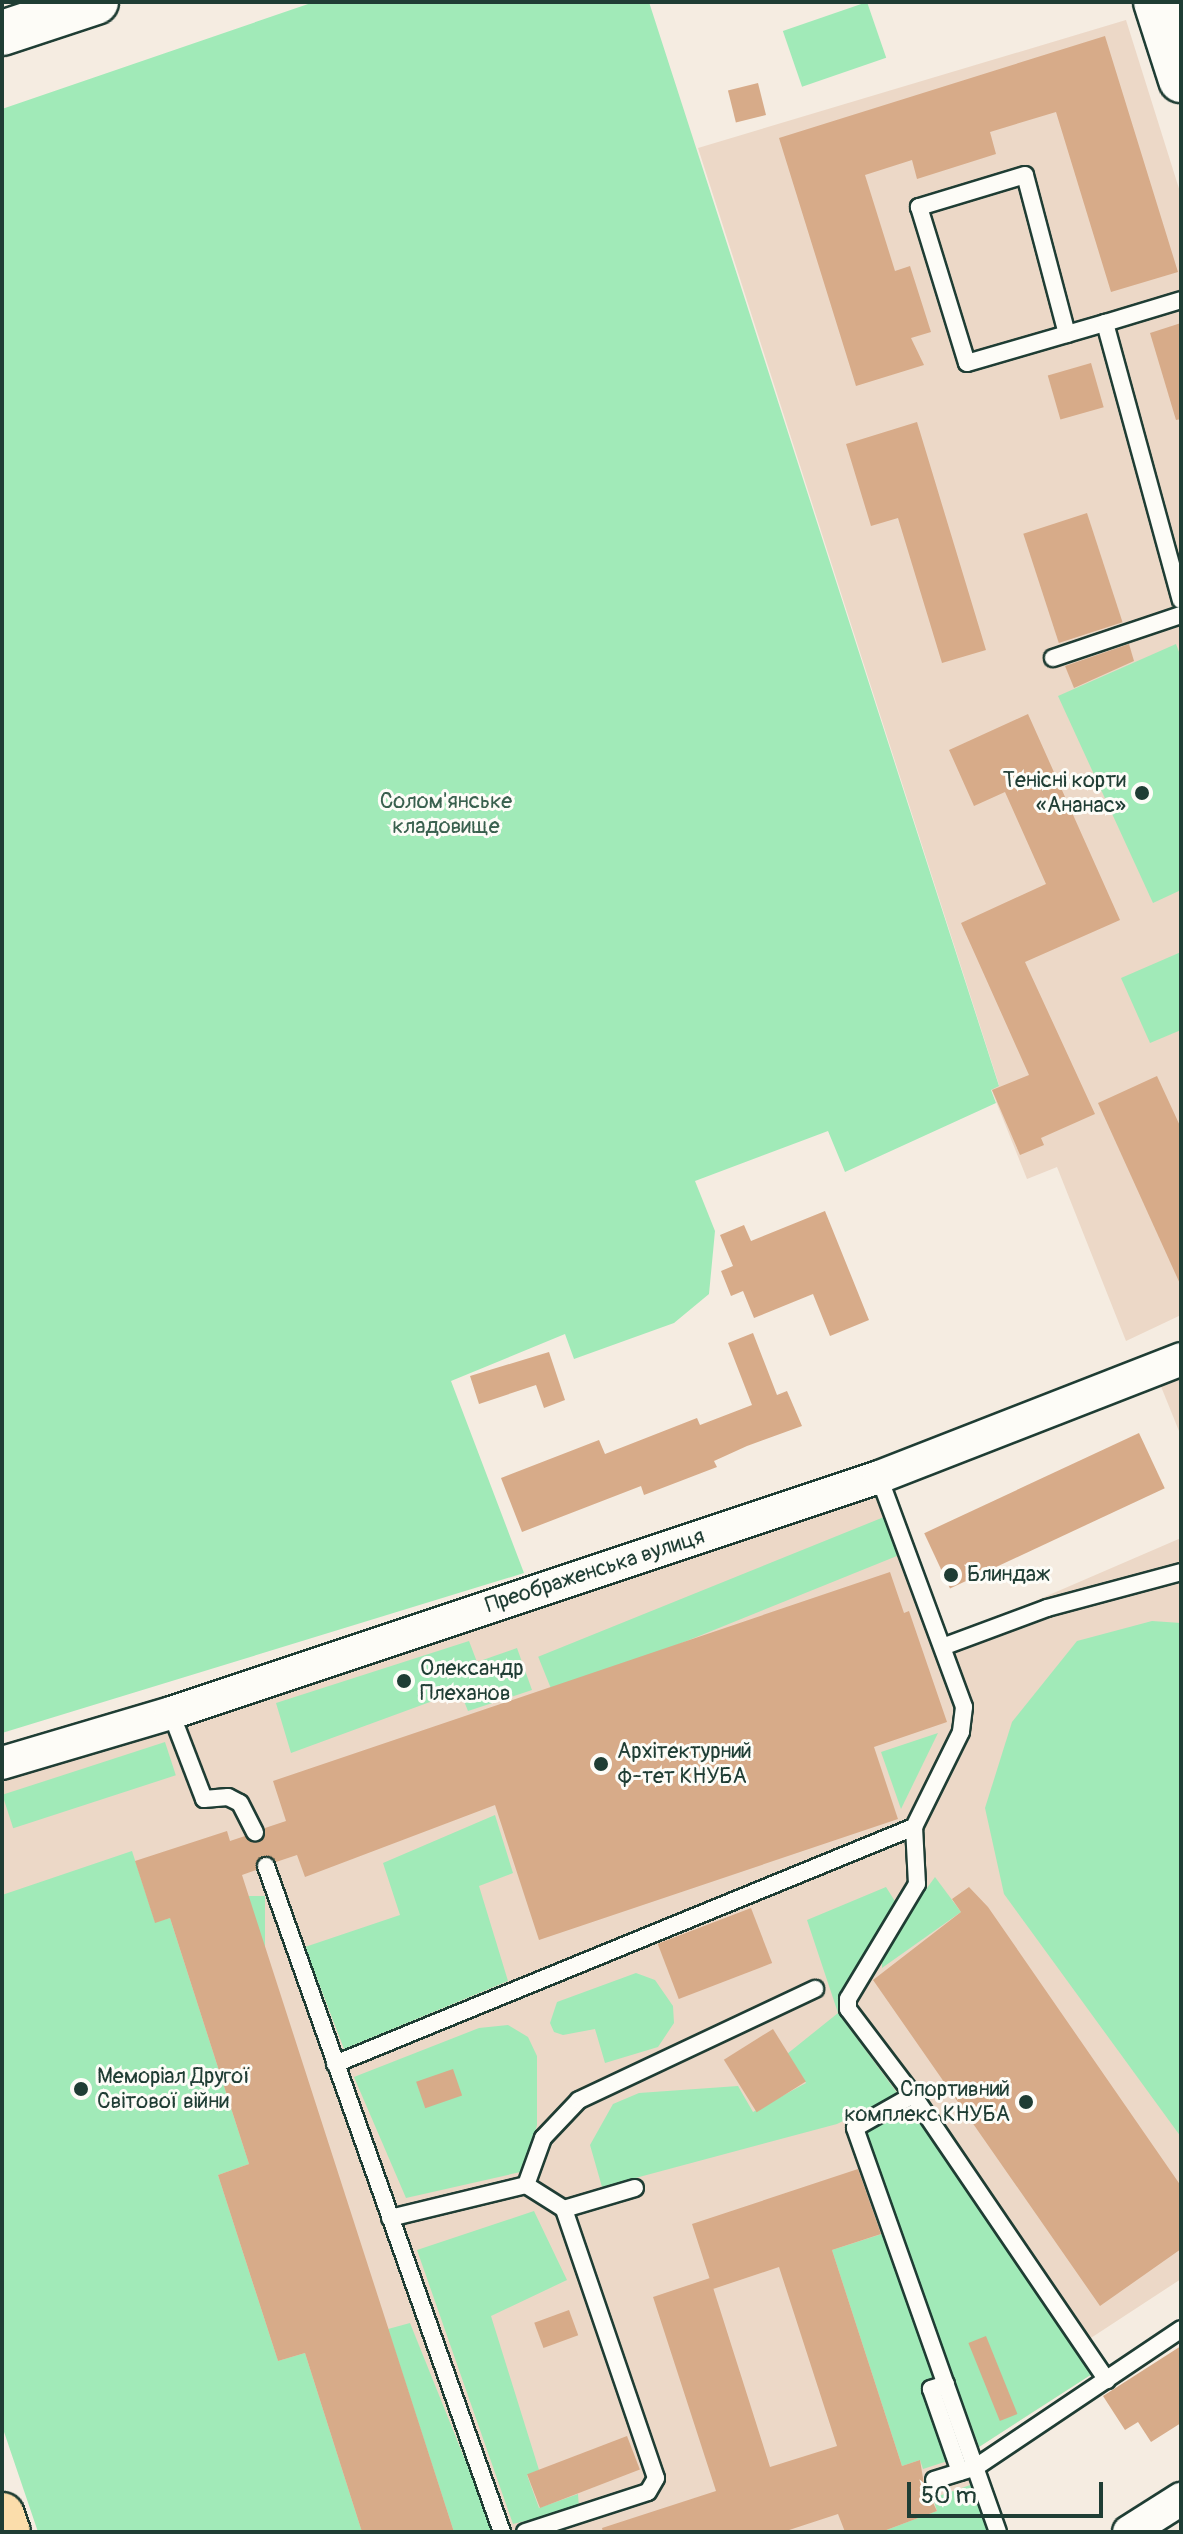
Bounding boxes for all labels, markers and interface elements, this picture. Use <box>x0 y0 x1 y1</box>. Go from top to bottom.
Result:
place label: Тенісні корти «Ананас» <box>1003 767 1126 818</box>
marker: Тенісні корти «Ананас» <box>1133 784 1151 802</box>
park label: Солом'янське кладовище <box>380 788 512 840</box>
street label: Преображенська вулиця <box>482 1523 708 1619</box>
place label: Блиндаж <box>967 1562 1050 1588</box>
marker: Блиндаж <box>942 1566 960 1584</box>
place label: Олександр Плеханов <box>420 1655 524 1706</box>
marker: Олександр Плеханов <box>395 1672 413 1690</box>
place label: Архітектурний ф-тет КНУБА <box>617 1738 752 1790</box>
marker: Архітектурний ф-тет КНУБА <box>592 1755 610 1773</box>
place label: Меморіал Другої Світової війни <box>97 2063 251 2114</box>
place label: Спортивний комплекс КНУБА <box>844 2076 1010 2128</box>
marker: Меморіал Другої Світової війни <box>72 2080 90 2098</box>
marker: Спортивний комплекс КНУБА <box>1017 2093 1035 2111</box>
scale bar <box>911 2466 1107 2516</box>
text: 50 m <box>921 2481 977 2510</box>

